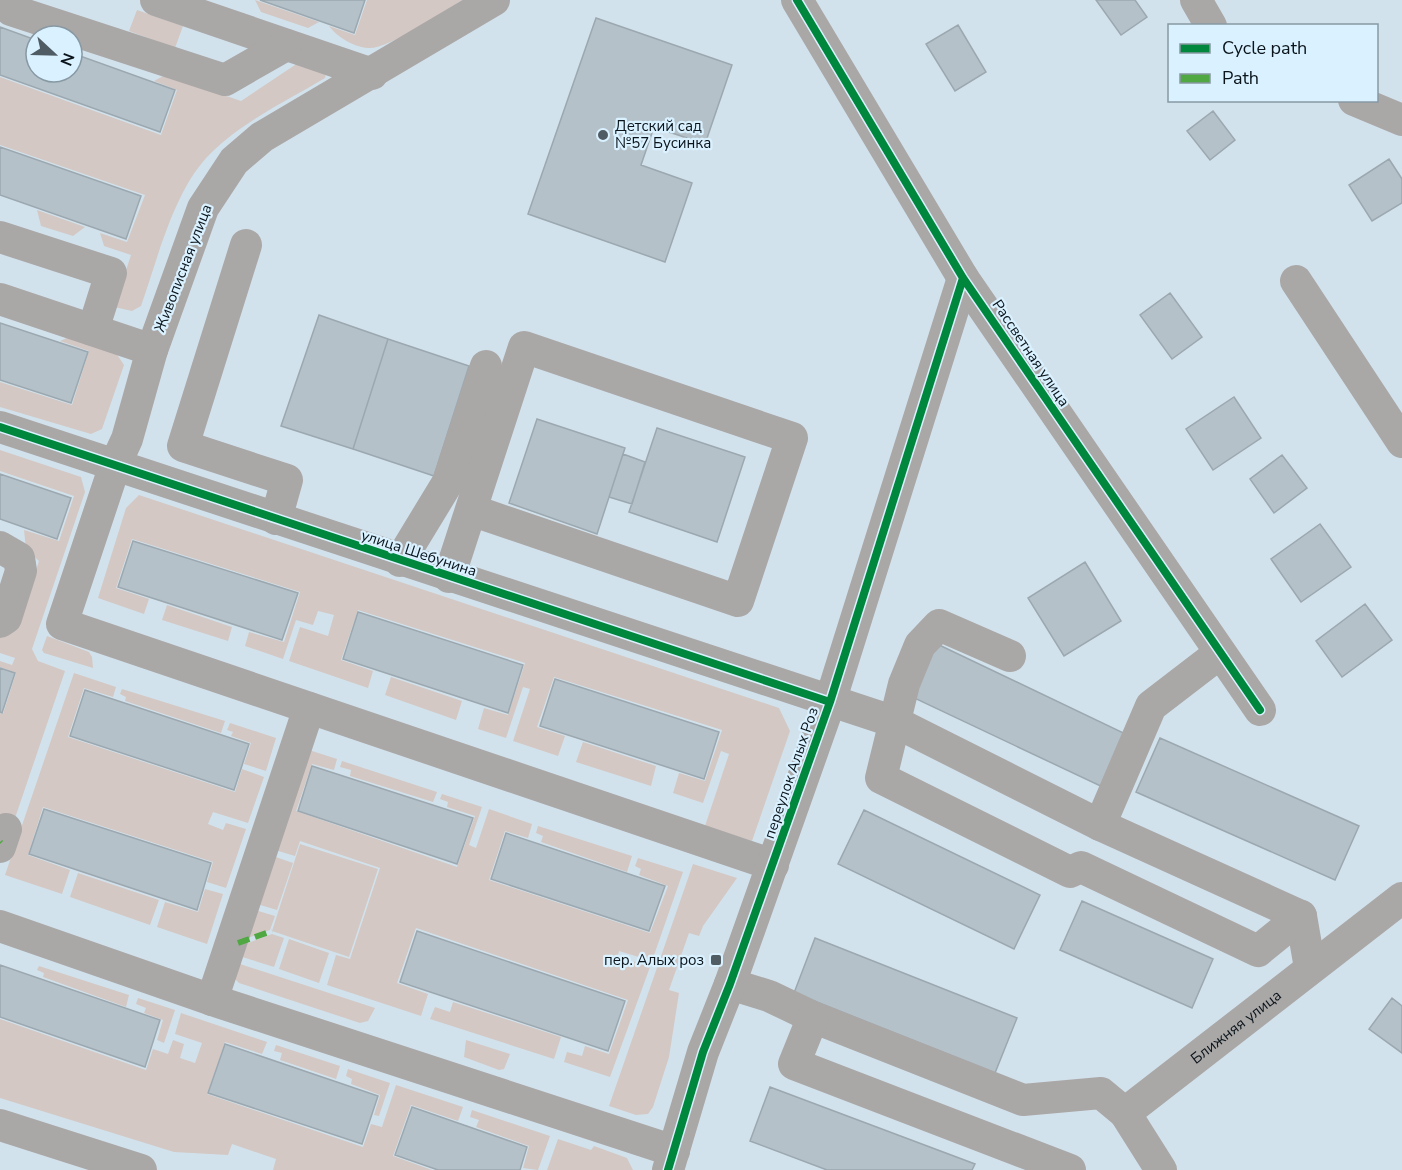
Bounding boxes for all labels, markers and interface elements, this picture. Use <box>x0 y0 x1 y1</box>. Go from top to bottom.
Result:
north arrow <box>24 24 84 84</box>
legend <box>1168 24 1378 102</box>
text: Cycle path <box>1222 36 1307 60</box>
text: N <box>55 50 79 69</box>
text: Path <box>1222 66 1259 90</box>
place label: Детский сад №57 Бусинка <box>615 116 711 153</box>
marker: Детский сад №57 Бусинка <box>596 128 610 142</box>
street label: Живописная улица <box>149 201 217 335</box>
street label: Рассветная улица <box>988 295 1074 411</box>
street label: улица Шебунина <box>359 525 479 581</box>
street label: переулок Алых Роз <box>759 705 823 841</box>
place label: пер. Алых роз <box>604 950 704 970</box>
marker: пер. Алых роз <box>709 953 723 967</box>
street label: Ближняя улица <box>1187 985 1286 1068</box>

